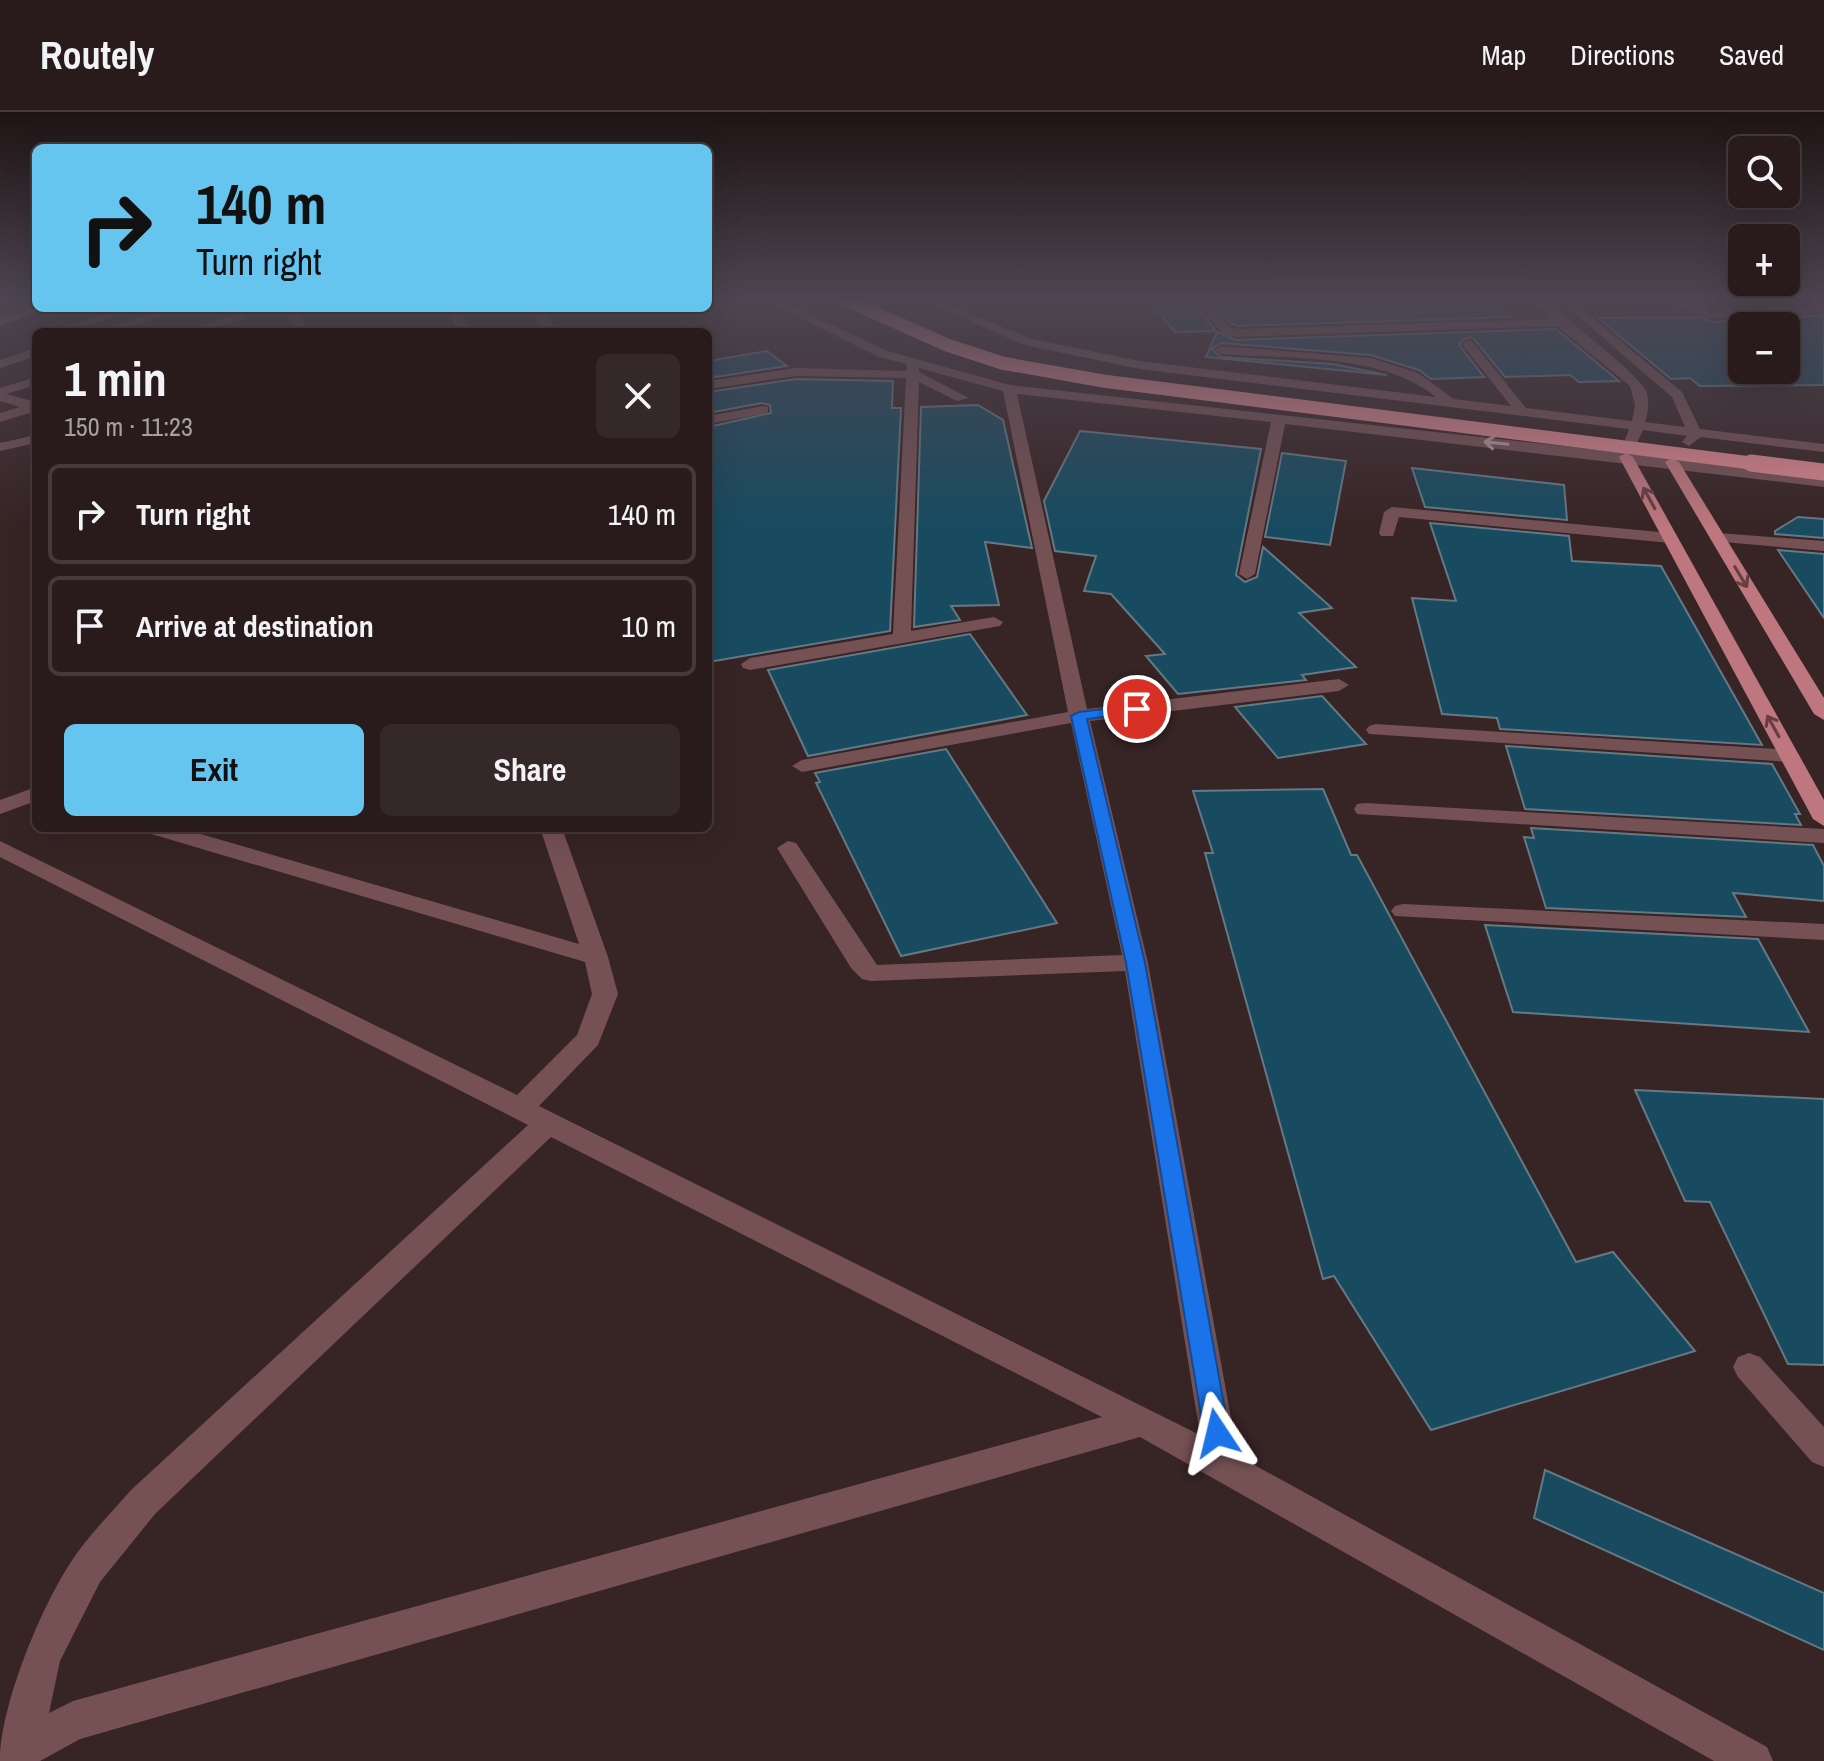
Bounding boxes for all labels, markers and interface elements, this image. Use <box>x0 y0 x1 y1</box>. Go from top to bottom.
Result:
text: Routely <box>40 30 154 81</box>
text: Map <box>1482 36 1526 74</box>
text: Directions <box>1570 36 1675 74</box>
text: Saved <box>1719 36 1784 74</box>
map controls <box>1728 136 1800 384</box>
button: search <box>1728 136 1800 208</box>
text: 140 m <box>196 166 326 241</box>
icon: right <box>64 176 168 280</box>
button: + <box>1728 224 1800 296</box>
text: Turn right <box>196 238 321 286</box>
button: − <box>1728 312 1800 384</box>
text: 1 min <box>64 346 167 411</box>
button: close <box>596 354 680 438</box>
text: 150 m · 11:23 <box>64 409 193 444</box>
one-way arrow <box>1483 435 1510 450</box>
one-way arrow <box>1640 487 1656 510</box>
icon: right <box>68 492 112 536</box>
text: Turn right <box>136 494 250 534</box>
text: 140 m <box>608 494 676 534</box>
one-way arrow <box>1734 565 1750 588</box>
icon: arrive <box>68 604 112 648</box>
text: Arrive at destination <box>136 606 374 646</box>
text: 10 m <box>621 606 676 646</box>
pin <box>1103 675 1171 743</box>
icon: arrive <box>1115 687 1159 731</box>
one-way arrow <box>1765 715 1781 738</box>
button: Exit <box>64 724 364 816</box>
button: Share <box>380 724 680 816</box>
position arrow <box>1175 1391 1259 1475</box>

